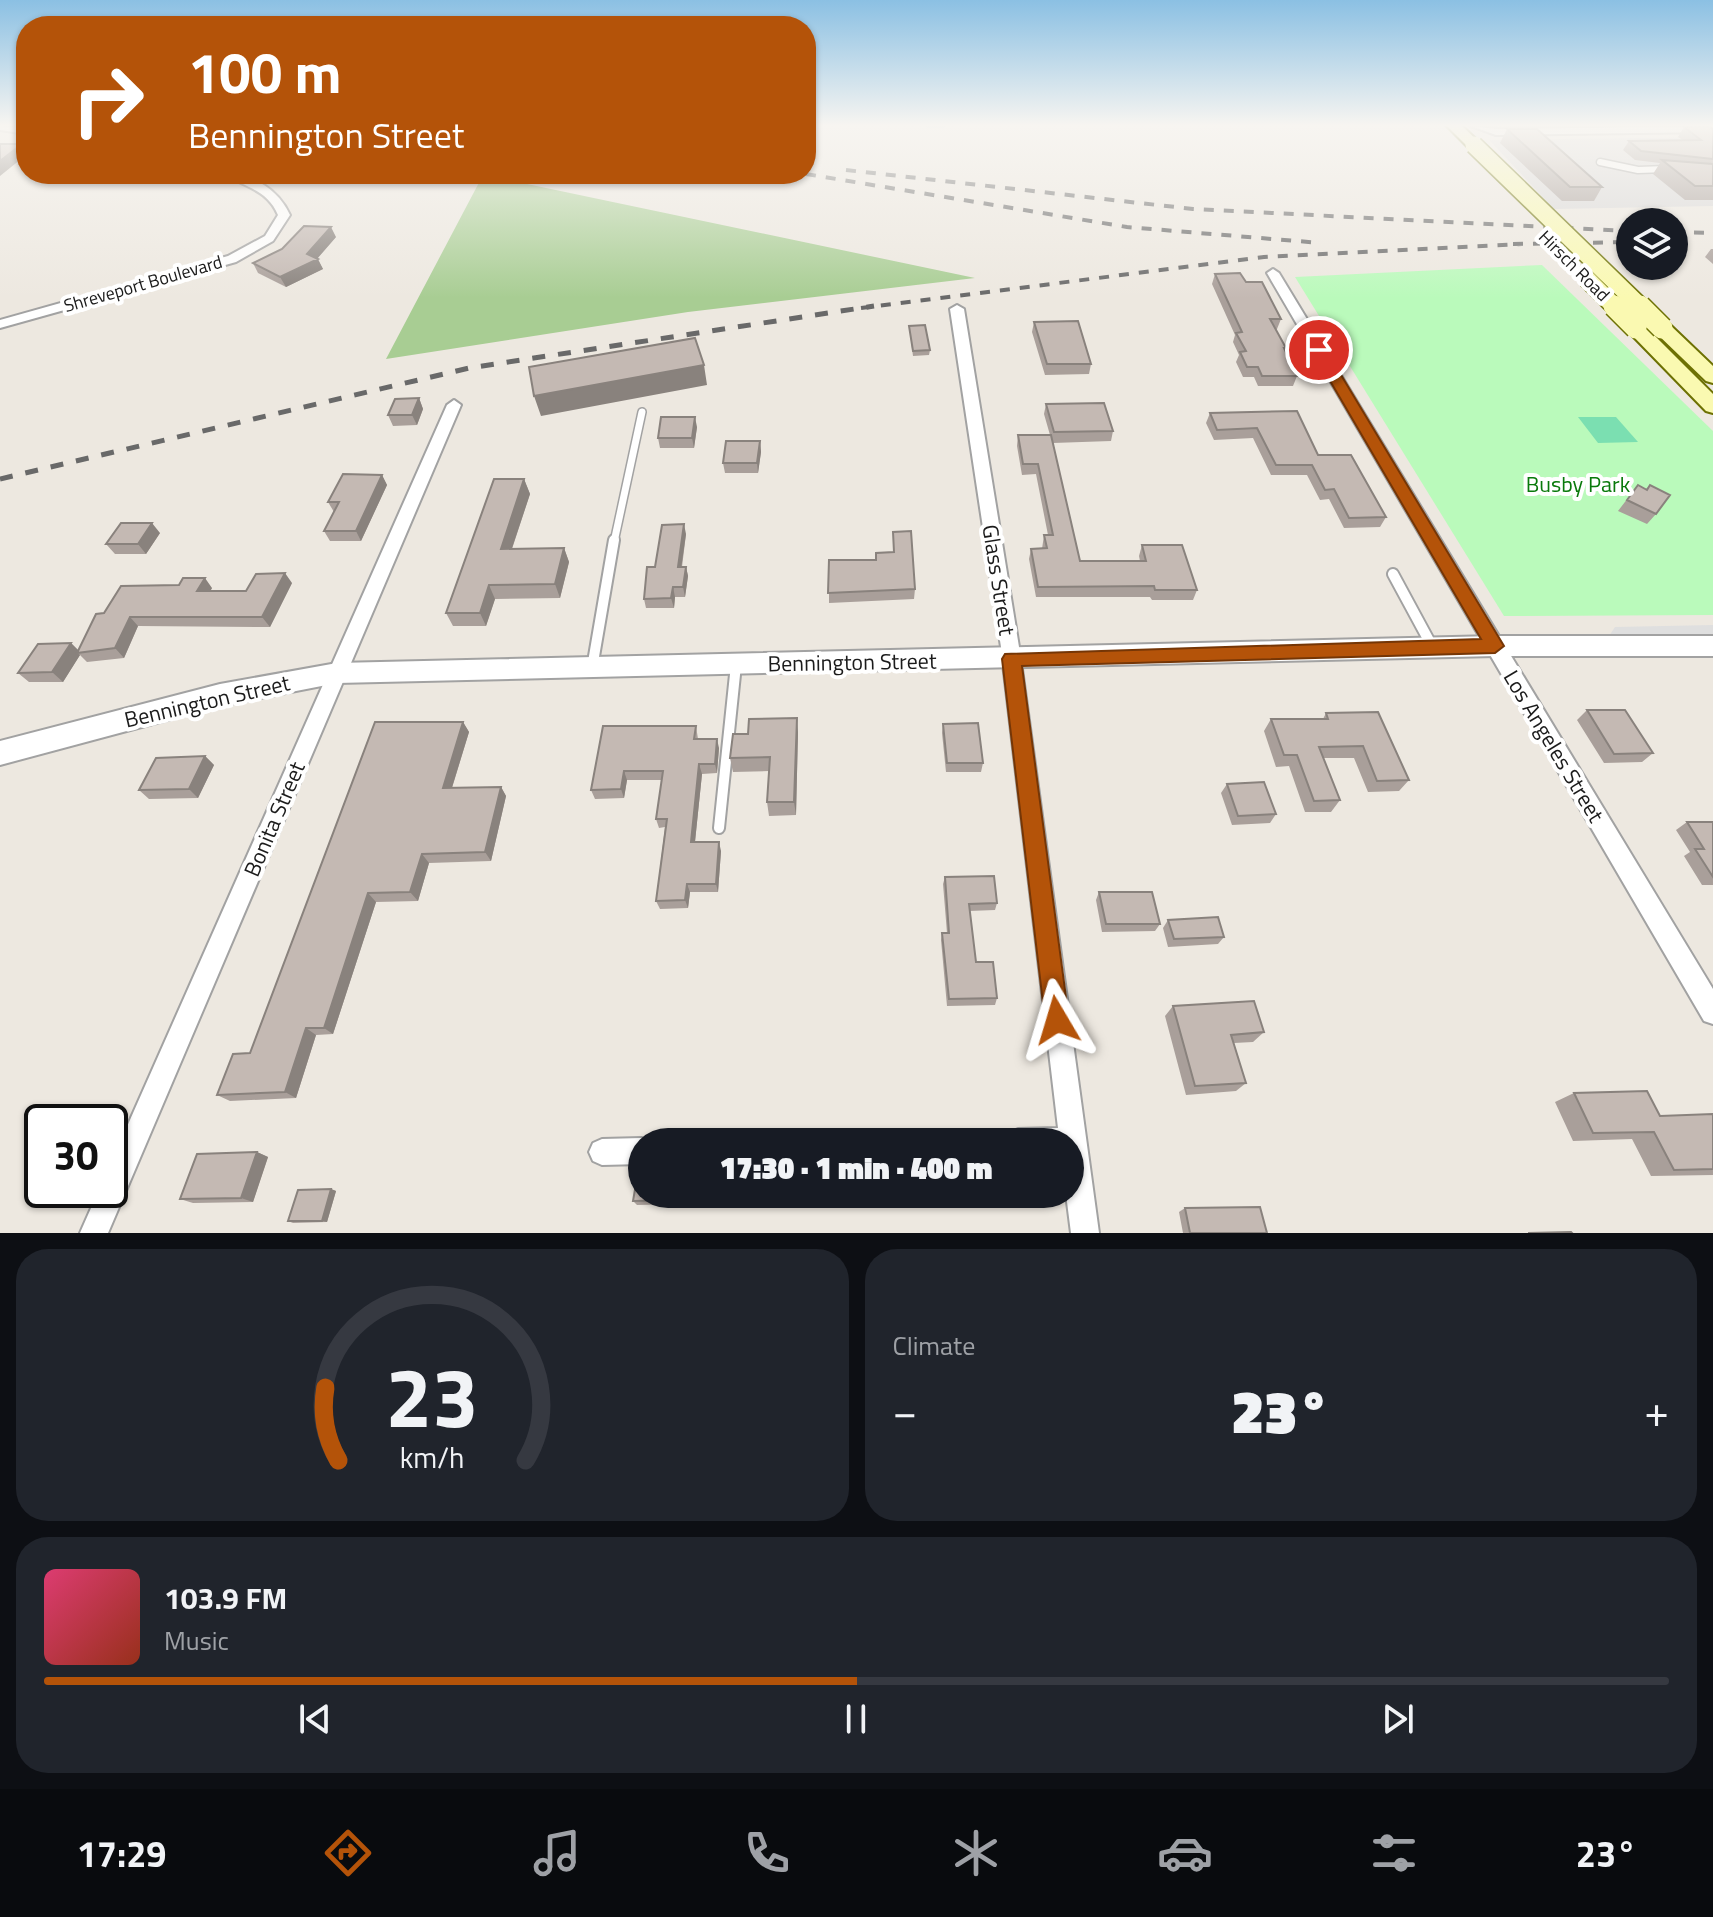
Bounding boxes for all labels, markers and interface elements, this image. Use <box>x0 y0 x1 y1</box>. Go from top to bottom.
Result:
text: 100 m <box>188 30 341 115</box>
icon: right <box>56 48 160 152</box>
text: Bennington Street <box>188 107 464 162</box>
map controls <box>1616 208 1688 280</box>
button: layers <box>1616 208 1688 280</box>
street label: Hirsch Road <box>1533 224 1616 307</box>
street label: Shreveport Boulevard <box>60 248 225 319</box>
pin <box>1285 316 1353 384</box>
icon: arrive <box>1297 328 1341 372</box>
park label: Busby Park <box>1526 467 1631 501</box>
street label: Glass Street <box>973 522 1025 638</box>
street label: Bennington Street <box>767 644 937 680</box>
street label: Los Angeles Street <box>1495 663 1613 829</box>
street label: Bennington Street <box>121 665 293 737</box>
street label: Bonita Street <box>234 756 314 882</box>
position arrow <box>1015 978 1099 1062</box>
speed limit sign: 30 <box>24 1104 128 1208</box>
text: 17:30 · 1 min · 400 m <box>720 1145 992 1191</box>
text: Climate <box>893 1326 975 1365</box>
text: 23 <box>386 1333 479 1459</box>
text: 23° <box>1231 1365 1330 1456</box>
text: − <box>893 1377 917 1444</box>
text: + <box>1644 1377 1669 1444</box>
text: km/h <box>400 1436 465 1479</box>
text: 103.9 FM <box>164 1575 287 1621</box>
text: Music <box>164 1621 229 1660</box>
icon: previous <box>293 1697 337 1741</box>
icon: pause <box>834 1697 878 1741</box>
icon: next <box>1376 1697 1420 1741</box>
icon: directions <box>320 1825 376 1881</box>
icon: music <box>529 1825 585 1881</box>
icon: phone <box>739 1825 795 1881</box>
icon: climate <box>948 1825 1004 1881</box>
icon: car <box>1157 1825 1213 1881</box>
icon: filters <box>1366 1825 1422 1881</box>
text: 17:29 <box>77 1826 167 1881</box>
text: 23° <box>1576 1826 1636 1881</box>

